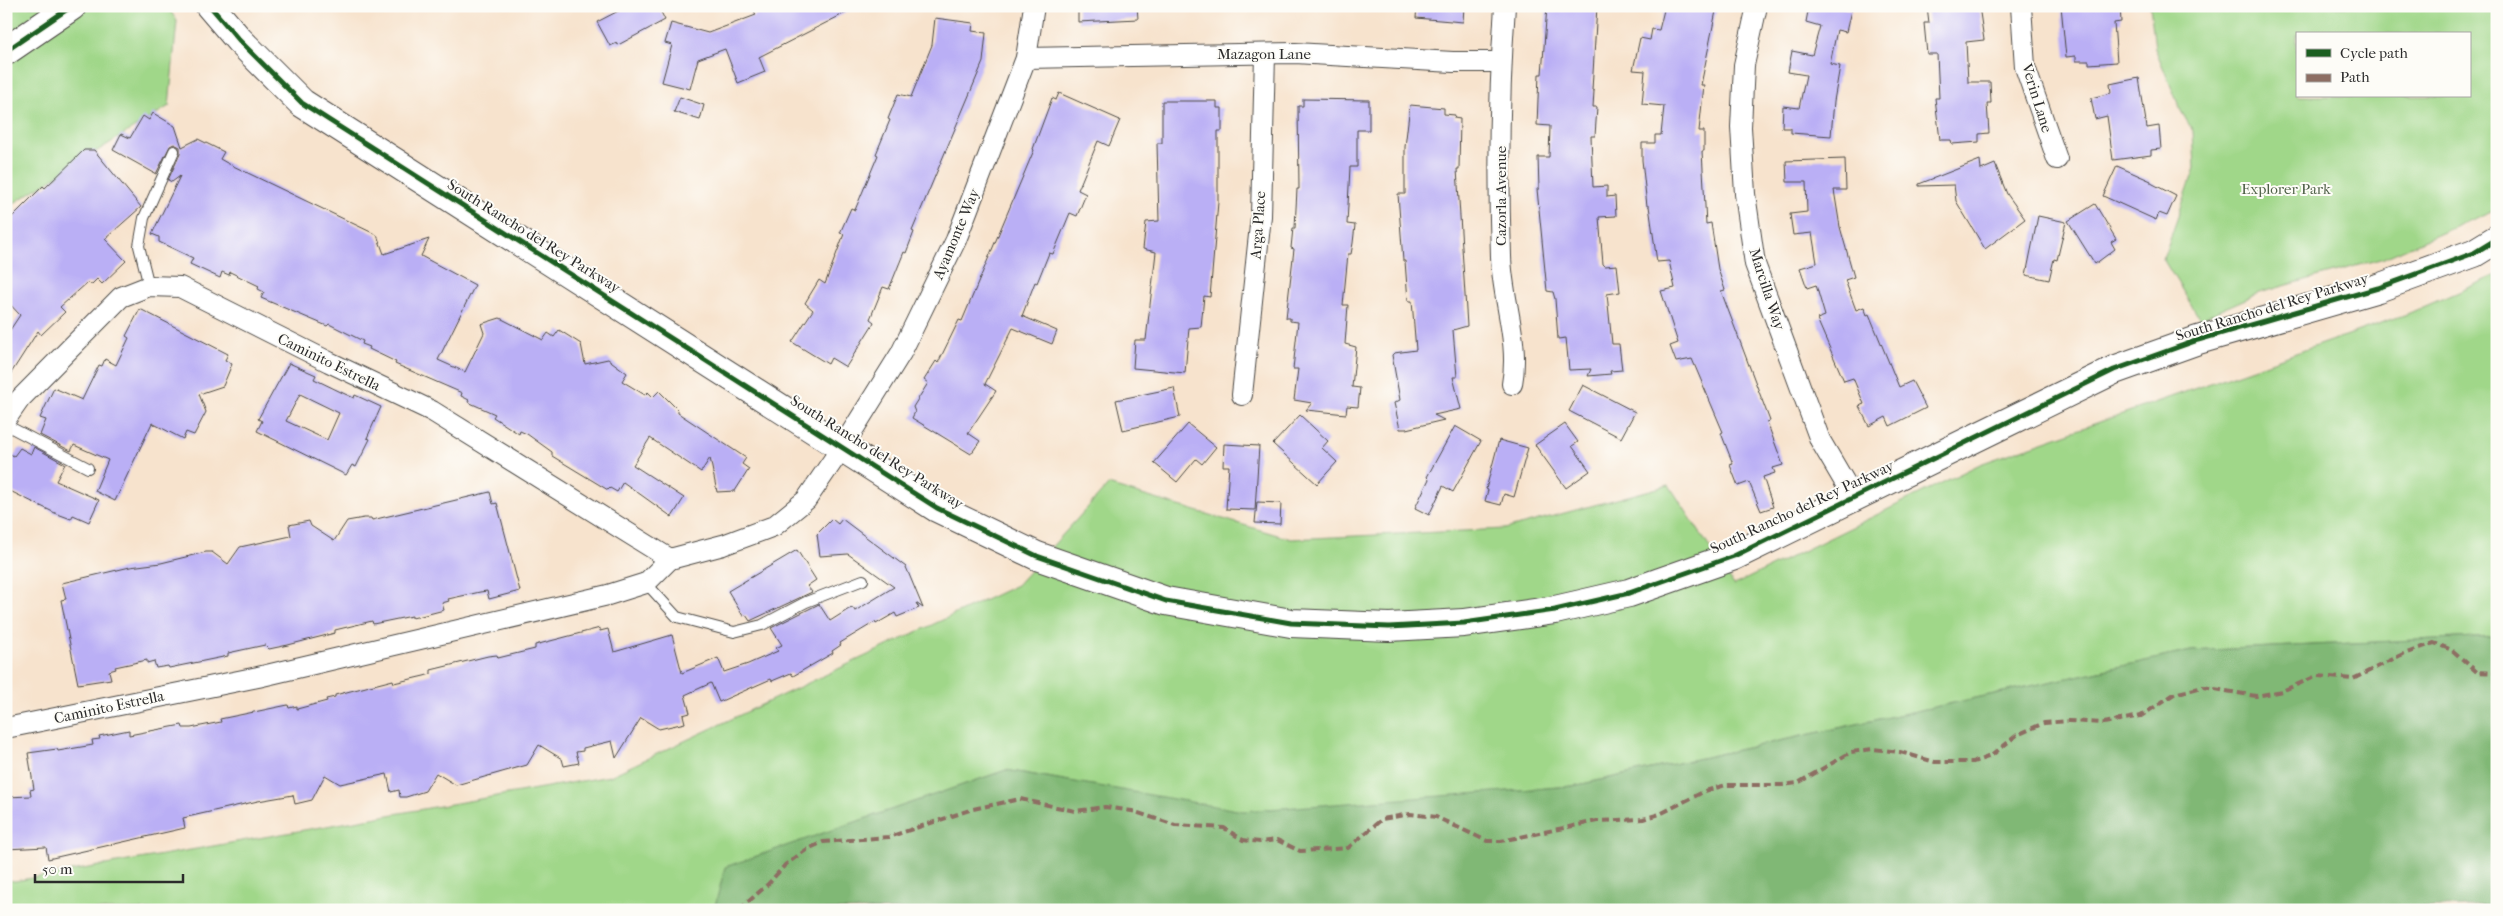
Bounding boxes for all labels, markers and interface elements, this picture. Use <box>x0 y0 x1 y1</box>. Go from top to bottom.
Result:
legend <box>2296 32 2470 98</box>
text: Cycle path <box>2340 44 2408 62</box>
street label: Mazagon Lane <box>1217 45 1311 63</box>
street label: Verin Lane <box>2018 60 2056 135</box>
text: Path <box>2340 68 2370 86</box>
street label: Cazorla Avenue <box>1492 145 1510 246</box>
street label: South Rancho del Rey Parkway <box>444 175 625 297</box>
park label: Explorer Park <box>2241 180 2331 198</box>
street label: Ayamonte Way <box>928 185 984 283</box>
street label: Arga Place <box>1247 190 1269 261</box>
street label: Marcilla Way <box>1745 246 1789 333</box>
street label: South Rancho del Rey Parkway <box>2173 269 2371 345</box>
street label: Caminito Estrella <box>275 329 384 395</box>
street label: South Rancho del Rey Parkway <box>787 391 968 513</box>
street label: South Rancho del Rey Parkway <box>1707 456 1898 558</box>
street label: Caminito Estrella <box>52 686 167 727</box>
scale bar <box>35 851 182 883</box>
text: 50 m <box>42 860 73 878</box>

